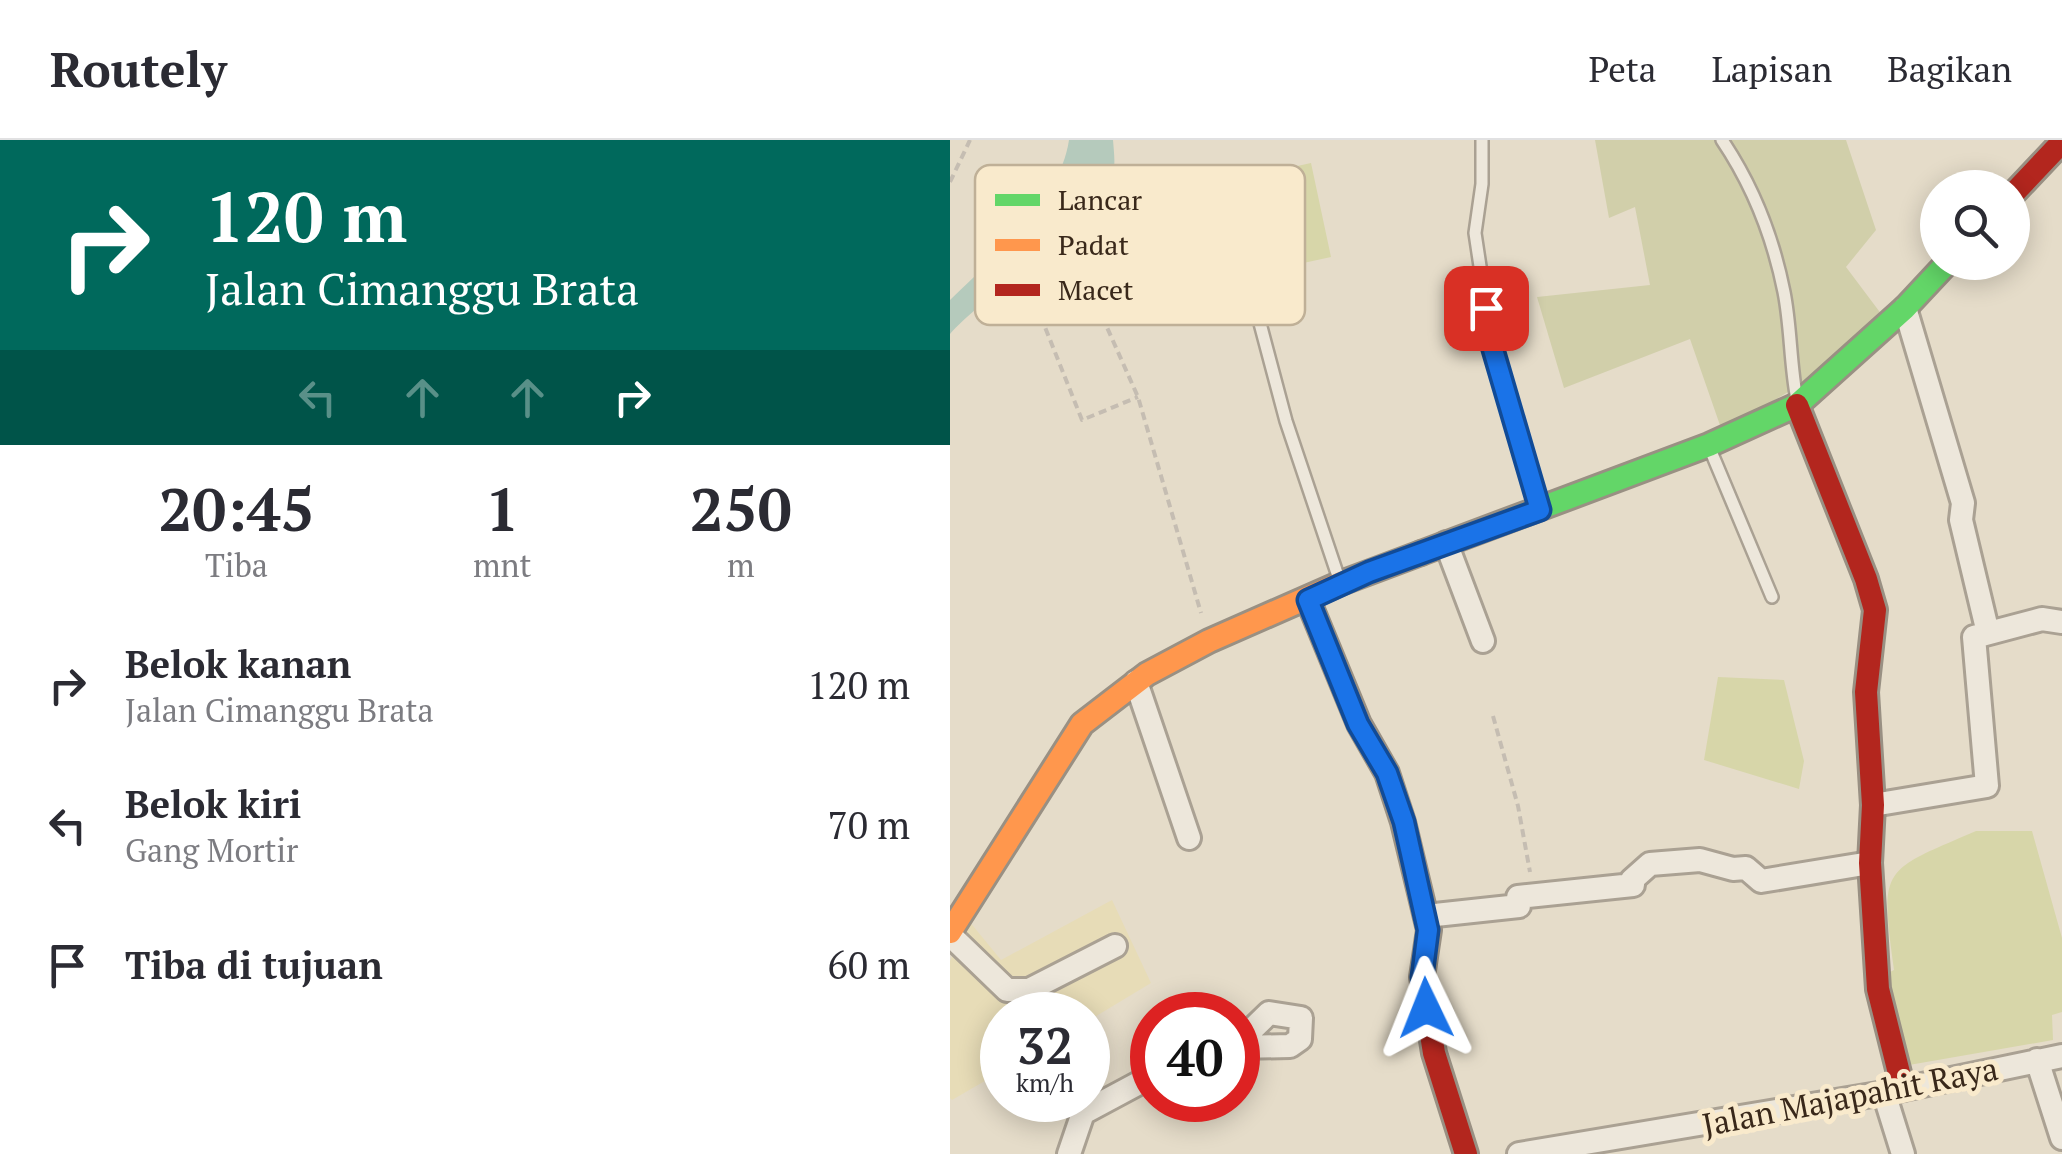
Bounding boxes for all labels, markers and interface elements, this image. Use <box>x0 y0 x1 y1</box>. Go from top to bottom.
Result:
text: Routely <box>50 37 227 101</box>
text: Peta <box>1588 46 1656 92</box>
text: Lapisan <box>1711 46 1832 92</box>
text: Bagikan <box>1887 46 2012 92</box>
legend <box>975 165 1305 325</box>
text: 120 m <box>205 169 407 262</box>
map controls <box>1920 170 2030 280</box>
button: search <box>1920 170 2030 280</box>
icon: right <box>40 180 170 310</box>
text: Lancar <box>1058 181 1142 218</box>
text: Padat <box>1058 226 1129 263</box>
text: Jalan Cimanggu Brata <box>205 258 639 318</box>
pin <box>1444 266 1529 351</box>
text: Macet <box>1058 271 1134 308</box>
icon: arrive <box>1459 281 1514 336</box>
icon: left <box>290 370 345 425</box>
icon: ahead <box>395 370 450 425</box>
icon: ahead <box>500 370 555 425</box>
icon: right <box>605 370 660 425</box>
text: 20:45 <box>158 469 315 548</box>
text: 1 <box>485 469 519 548</box>
text: 250 <box>690 469 792 548</box>
text: Tiba <box>205 544 268 586</box>
text: mnt <box>473 544 531 586</box>
text: m <box>727 544 755 586</box>
text: Belok kanan <box>125 639 351 689</box>
icon: right <box>40 658 95 713</box>
text: 120 m <box>807 660 910 710</box>
text: Jalan Cimanggu Brata <box>125 689 434 731</box>
text: Belok kiri <box>125 779 301 829</box>
icon: left <box>40 798 95 853</box>
text: 70 m <box>827 800 910 850</box>
text: Gang Mortir <box>125 829 298 871</box>
icon: arrive <box>40 938 95 993</box>
text: Tiba di tujuan <box>125 940 383 990</box>
text: 60 m <box>827 940 910 990</box>
position arrow <box>1374 956 1478 1060</box>
speed limit sign: 40 <box>1130 992 1260 1122</box>
text: 32 <box>1017 1012 1073 1078</box>
street label: Jalan Majapahit Raya <box>1699 1047 2001 1145</box>
text: km/h <box>1016 1066 1074 1099</box>

